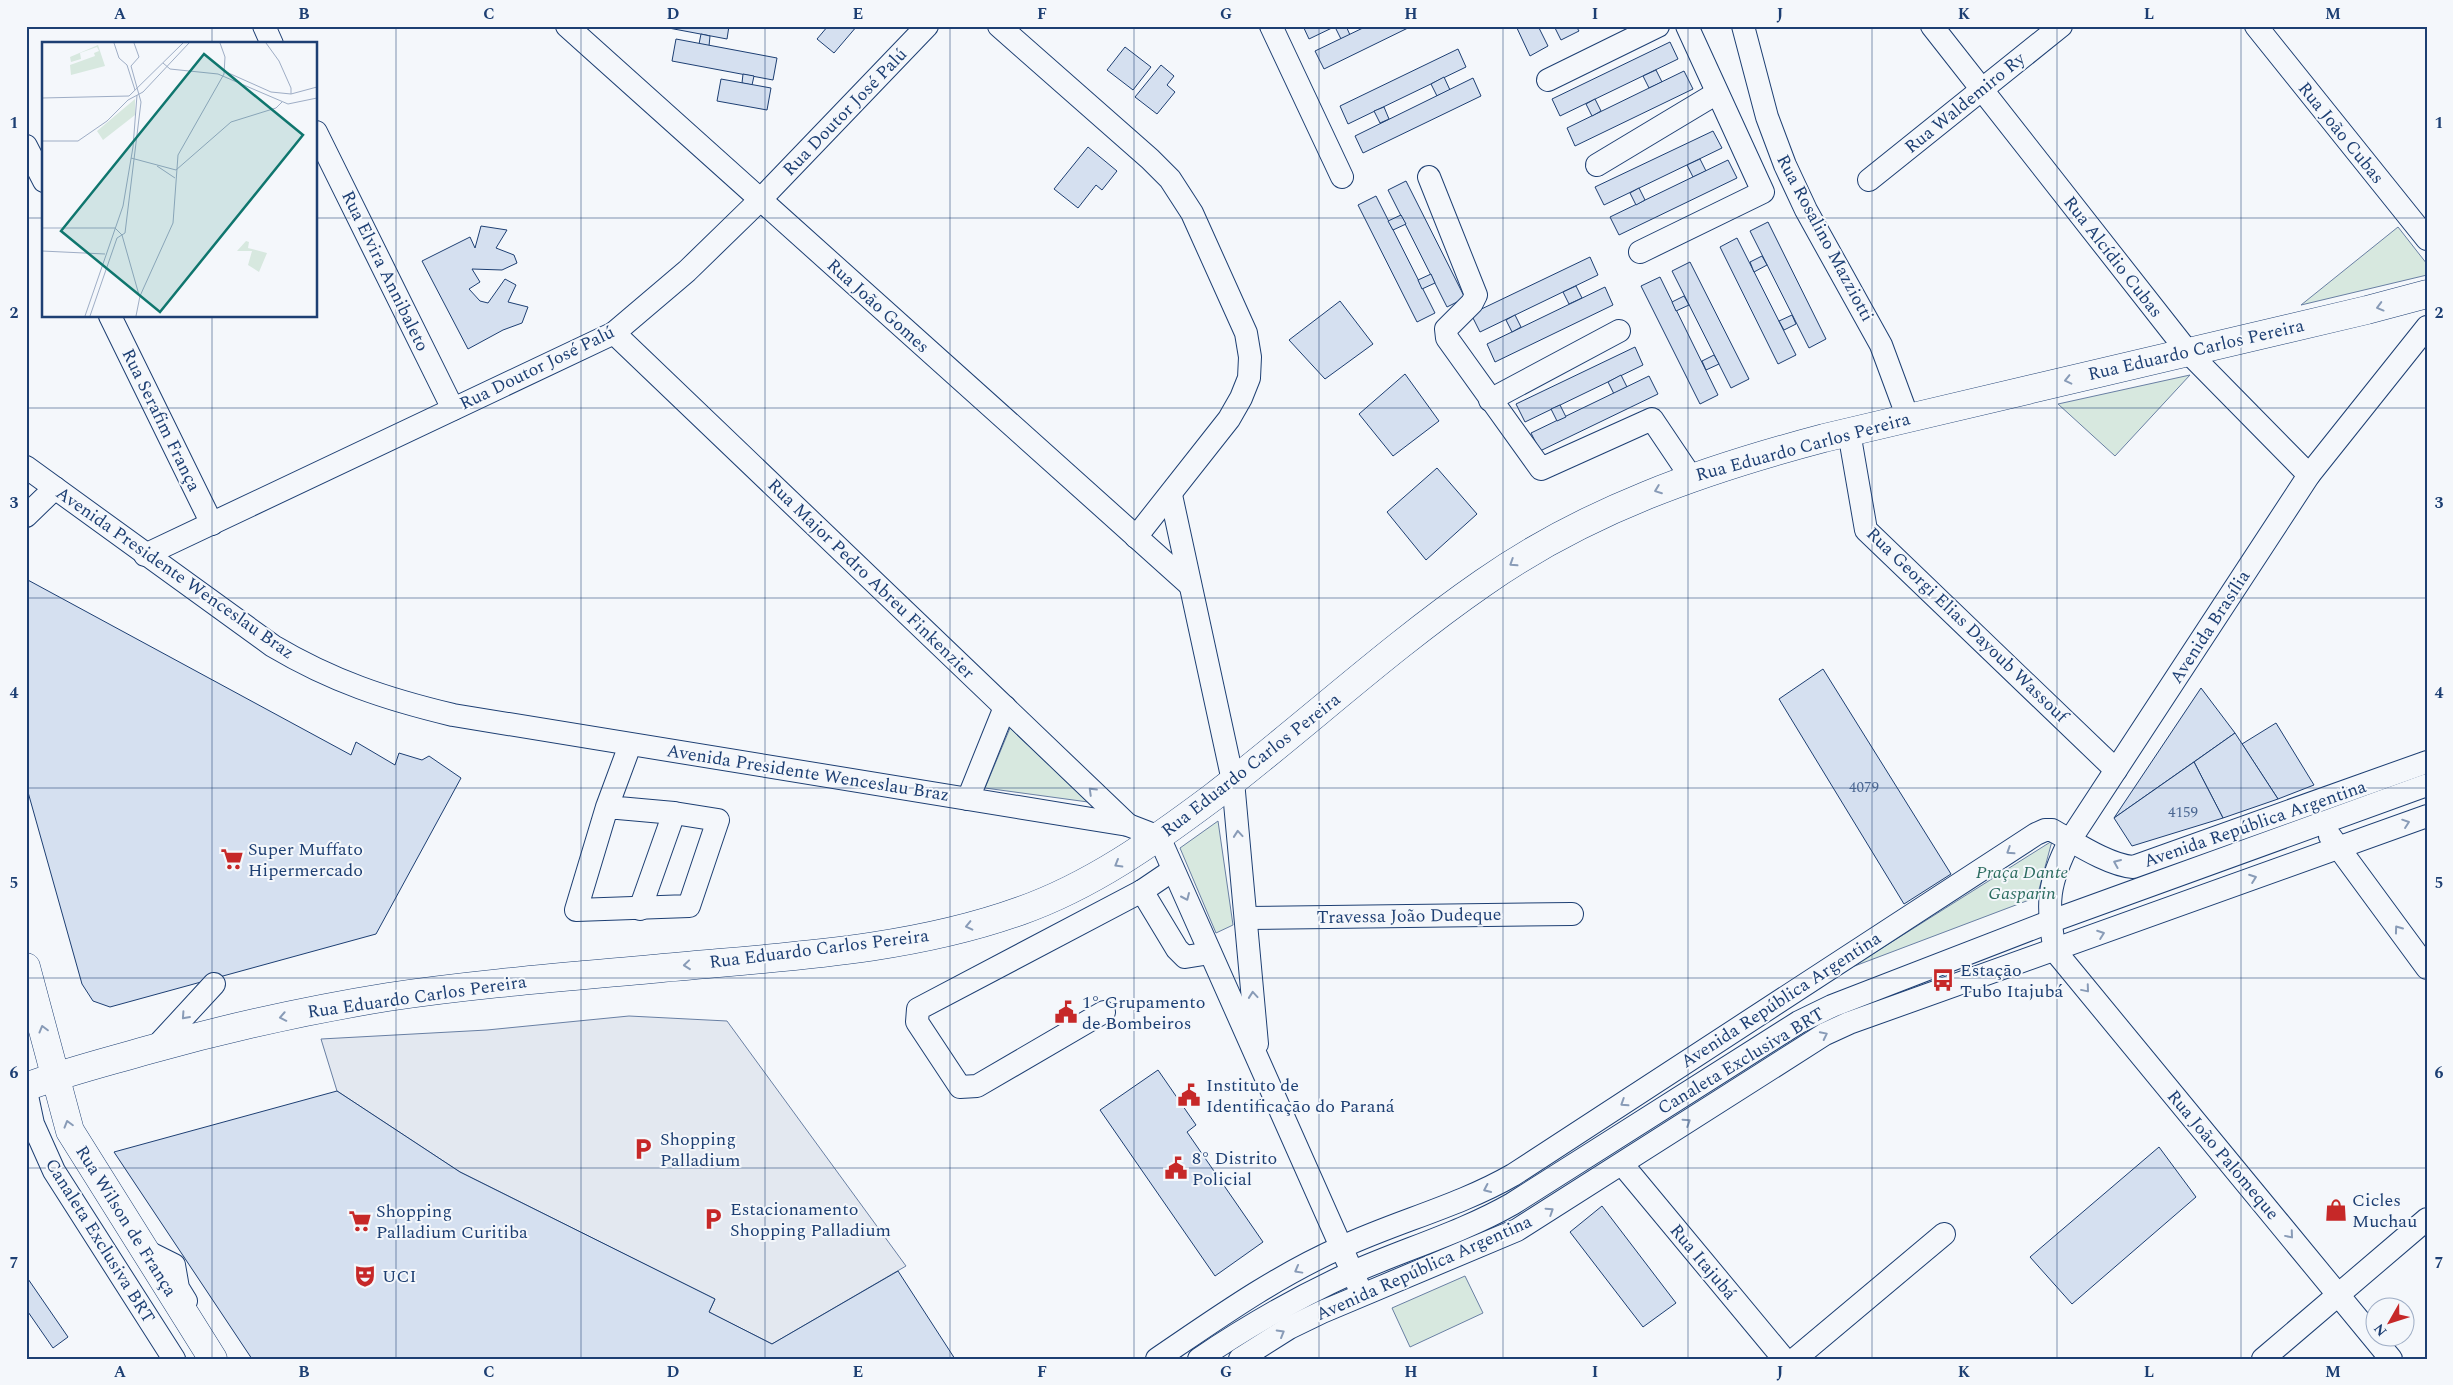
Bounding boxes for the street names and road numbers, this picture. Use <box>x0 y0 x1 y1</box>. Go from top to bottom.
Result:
street label: Rua Doutor José Palú <box>776 42 914 182</box>
street label: Rua Waldemiro Ry <box>1899 45 2032 160</box>
street label: Rua João Cubas <box>2291 76 2391 190</box>
street label: Rua Rosalino Mazziotti <box>1769 150 1881 326</box>
street label: Rua Elvira Annibaleto <box>334 186 436 356</box>
street label: Rua Alcídio Cubas <box>2057 190 2169 324</box>
street label: Rua João Gomes <box>821 252 935 360</box>
street label: Rua Eduardo Carlos Pereira <box>2085 312 2307 388</box>
street label: Rua Doutor José Palú <box>455 319 619 417</box>
street label: Rua Serafim França <box>115 344 207 496</box>
street label: Rua Eduardo Carlos Pereira <box>1693 405 1914 489</box>
street label: Rua Major Pedro Abreu Finkenzier <box>761 472 981 686</box>
street label: Avenida Presidente Wenceslau Braz <box>50 480 300 666</box>
street label: Rua Georgi Elias Dayoub Wassouf <box>1860 521 2075 730</box>
street label: Avenida Brasília <box>2163 565 2257 689</box>
street label: Rua Eduardo Carlos Pereira <box>1156 686 1347 844</box>
street label: Avenida Presidente Wenceslau Braz <box>665 737 951 809</box>
street label: Avenida República Argentina <box>2140 773 2370 875</box>
street label: Travessa João Dudeque <box>1316 901 1502 931</box>
street label: Rua Eduardo Carlos Pereira <box>708 922 931 976</box>
street label: Avenida República Argentina <box>1676 925 1887 1075</box>
street label: Rua Eduardo Carlos Pereira <box>306 968 529 1026</box>
street label: Canaleta Exclusiva BRT <box>1653 1000 1829 1122</box>
street label: Rua João Palomeque <box>2160 1084 2286 1226</box>
street label: Rua Wilson de França <box>68 1140 184 1302</box>
street label: Canaleta Exclusiva BRT <box>38 1153 162 1329</box>
street label: Avenida República Argentina <box>1312 1208 1537 1328</box>
street label: Rua Itajubá <box>1663 1218 1743 1306</box>

